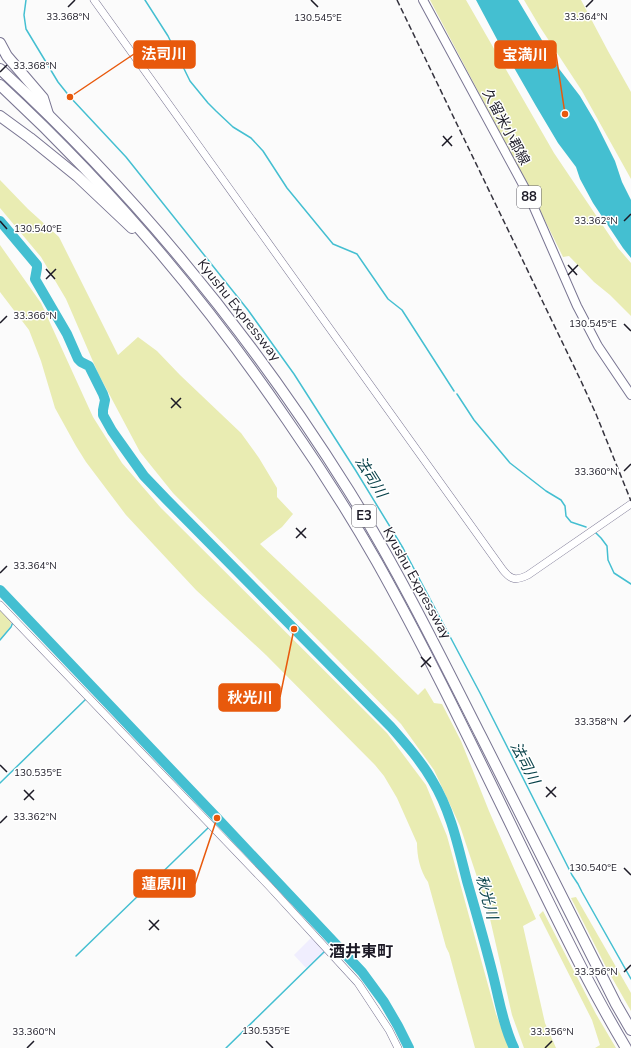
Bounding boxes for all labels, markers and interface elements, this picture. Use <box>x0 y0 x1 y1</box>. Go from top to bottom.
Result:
text: 33.368°N <box>46 10 90 24</box>
text: 33.364°N <box>564 10 608 24</box>
text: 130.545°E <box>294 11 342 25</box>
callout: 法司川 <box>134 41 195 68</box>
callout: 宝満川 <box>495 41 556 68</box>
text: 法司川 <box>141 44 187 64</box>
text: 宝満川 <box>502 45 548 65</box>
text: 33.368°N <box>13 59 57 73</box>
street label: 久留米小郡線 <box>478 85 534 169</box>
road number: 88 <box>517 186 541 208</box>
text: 33.362°N <box>574 214 618 228</box>
text: 130.540°E <box>14 222 62 236</box>
street label: Kyushu Expressway <box>193 255 285 366</box>
text: 33.366°N <box>13 309 57 323</box>
text: 130.545°E <box>569 317 617 331</box>
water label: 法司川 <box>351 453 392 503</box>
text: 33.360°N <box>574 465 618 479</box>
road number: E3 <box>352 505 376 527</box>
street label: Kyushu Expressway <box>378 524 456 643</box>
text: 33.364°N <box>13 559 57 573</box>
callout: 秋光川 <box>219 684 280 711</box>
text: 秋光川 <box>227 688 273 708</box>
text: 33.358°N <box>574 715 618 729</box>
water label: 法司川 <box>506 738 545 789</box>
text: 130.535°E <box>14 766 62 780</box>
text: 33.362°N <box>13 810 57 824</box>
text: 130.540°E <box>569 861 617 875</box>
callout: 蓮原川 <box>134 870 195 897</box>
water label: 秋光川 <box>472 873 503 923</box>
text: 蓮原川 <box>141 874 187 894</box>
district label: 酒井東町 <box>329 941 393 963</box>
text: 33.356°N <box>574 965 618 979</box>
text: 130.535°E <box>242 1024 290 1038</box>
text: 33.360°N <box>12 1025 56 1039</box>
text: 33.356°N <box>530 1025 574 1039</box>

